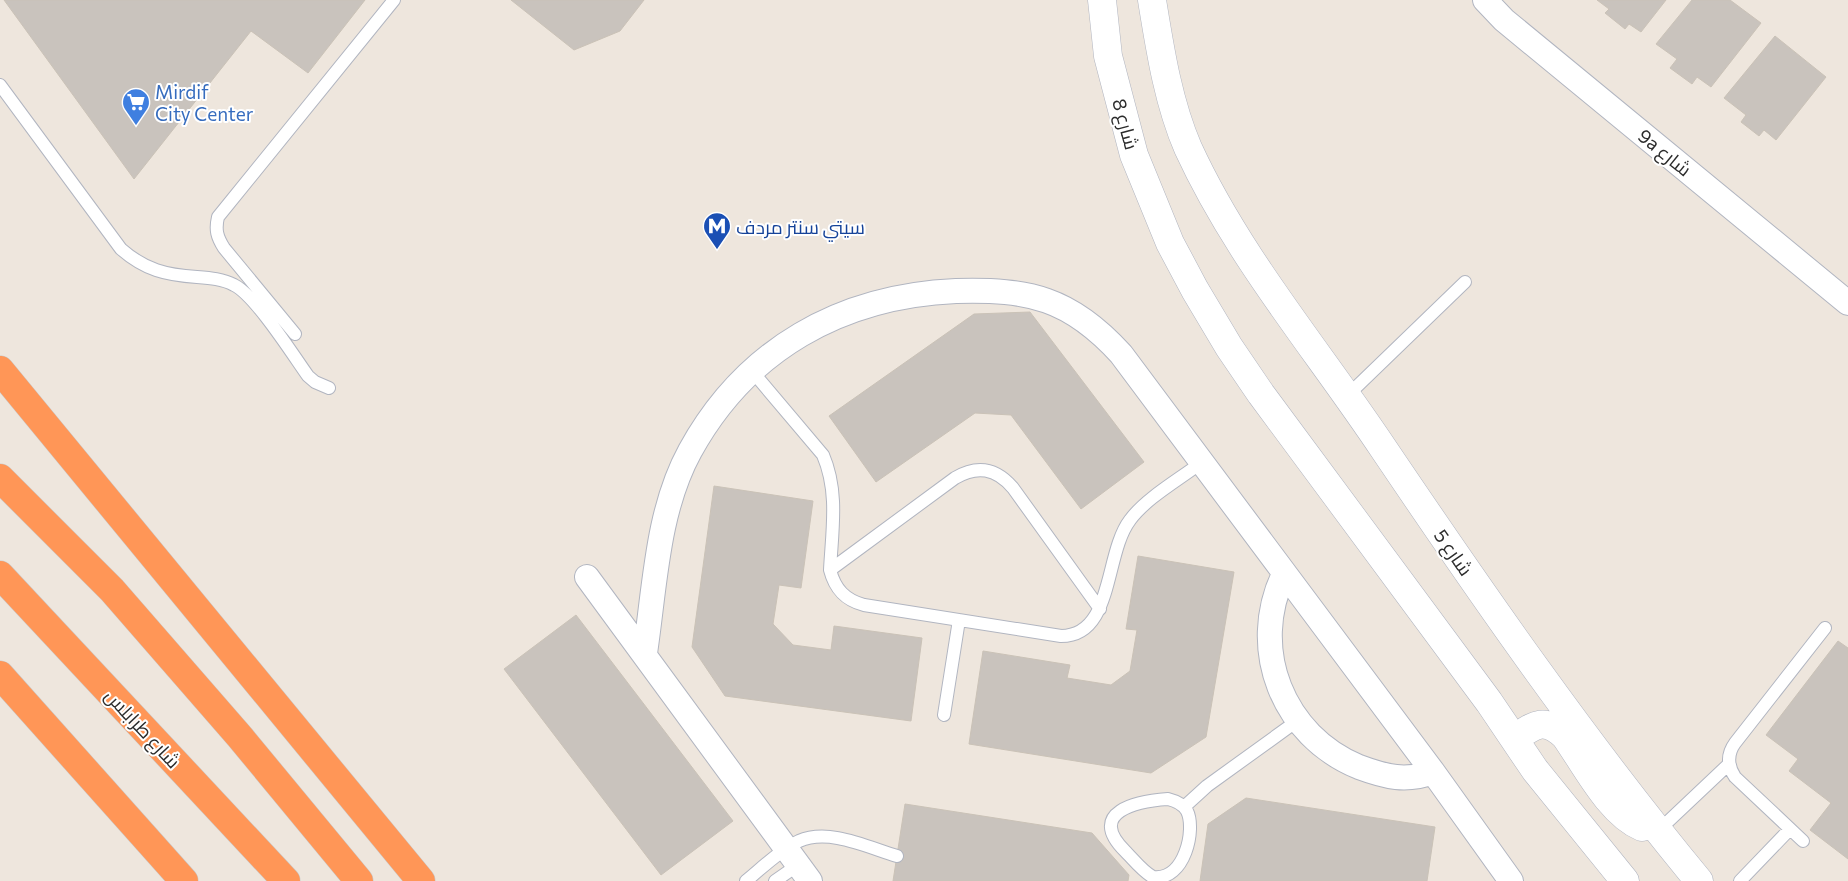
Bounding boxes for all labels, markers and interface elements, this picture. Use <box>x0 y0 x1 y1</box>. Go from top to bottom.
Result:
place label: Mirdif City Center <box>155 80 254 125</box>
supermarket icon: Mirdif City Center <box>121 87 151 126</box>
street label: شارع 8 <box>1105 96 1144 153</box>
street label: 9a شارع <box>1632 124 1696 183</box>
metro station icon: سيتي سنتر مردف <box>702 211 732 250</box>
place label: سيتي سنتر مردف <box>736 215 865 242</box>
street label: شارع 5 <box>1427 524 1478 581</box>
street label: شارع طرابلس <box>98 684 186 774</box>

